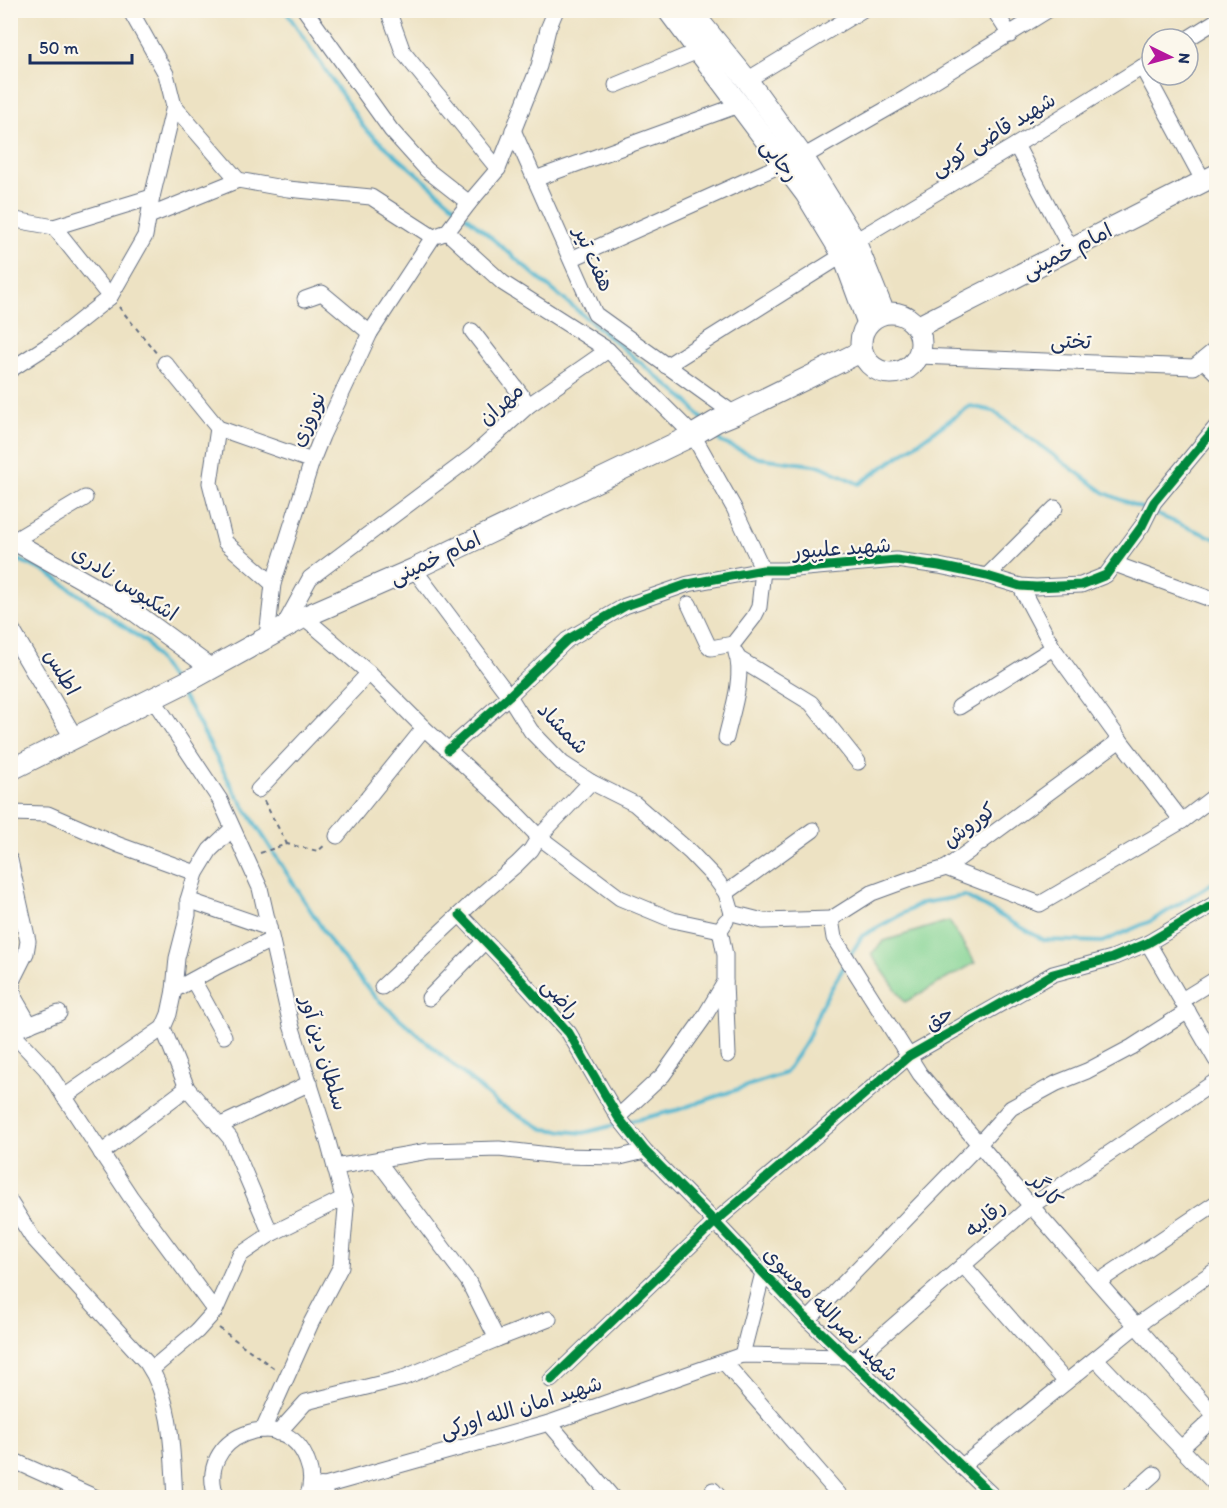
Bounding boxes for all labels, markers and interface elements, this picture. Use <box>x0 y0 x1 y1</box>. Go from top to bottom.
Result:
scale bar <box>30 27 132 65</box>
north arrow <box>1140 27 1200 87</box>
text: 50 m <box>39 37 79 59</box>
text: N <box>1175 52 1194 64</box>
street label: شهید قاضی کوبی <box>926 86 1061 182</box>
street label: رجایی <box>755 133 805 187</box>
street label: امام خمینی <box>1017 217 1118 287</box>
street label: هفت تیر <box>568 221 620 295</box>
street label: تختی <box>1050 327 1093 356</box>
street label: مهران <box>473 377 528 430</box>
street label: نوروزی <box>284 387 332 451</box>
street label: امام خمینی <box>385 526 486 593</box>
street label: شهید علیپور <box>790 532 892 565</box>
street label: اشکبوس نادری <box>67 539 183 627</box>
street label: اطلس <box>39 644 86 699</box>
street label: شمشاد <box>533 696 594 759</box>
street label: کوروش <box>937 797 1001 853</box>
street label: راضی <box>535 972 586 1024</box>
street label: سلطان دین آور <box>295 991 354 1113</box>
street label: حق <box>920 1000 958 1036</box>
street label: کارگر <box>1023 1166 1068 1212</box>
street label: رقابیه <box>959 1193 1011 1243</box>
street label: شهید نصرالله موسوی <box>758 1241 904 1387</box>
street label: شهید امان الله اورکی <box>437 1370 606 1445</box>

